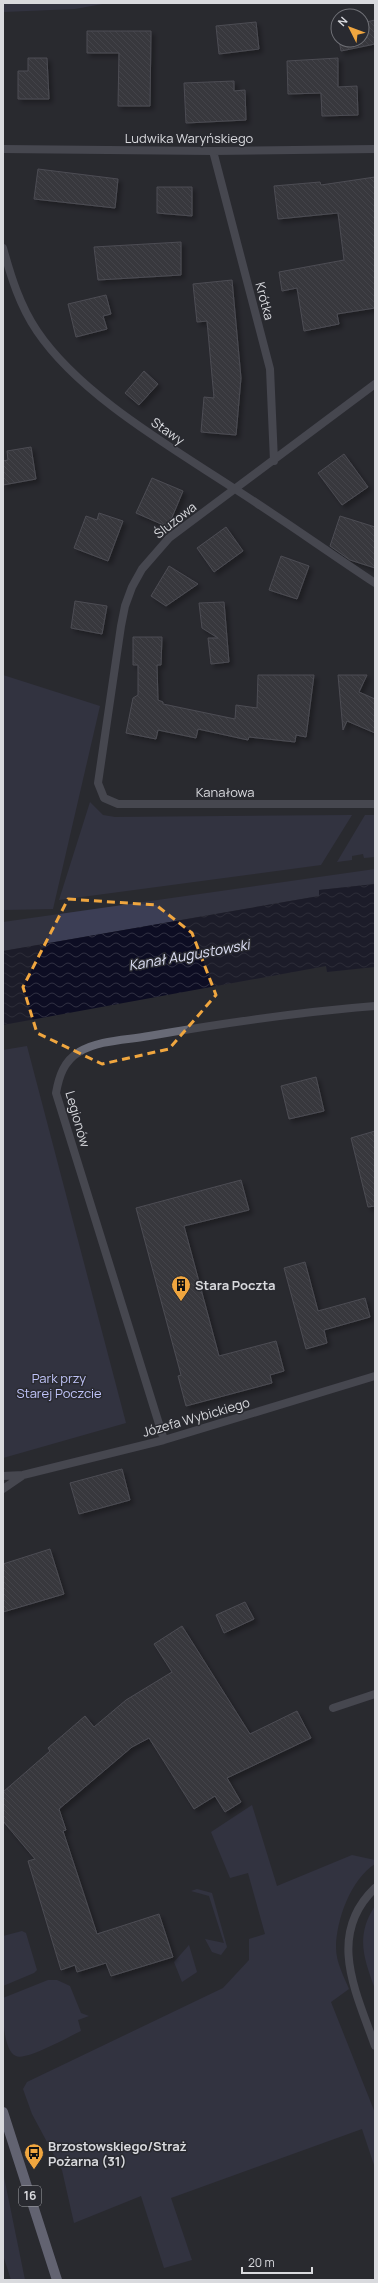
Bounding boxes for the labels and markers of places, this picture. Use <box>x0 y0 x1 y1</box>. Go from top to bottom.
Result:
building icon: Stara Poczta <box>170 1274 192 1302</box>
place label: Stara Poczta <box>195 1276 276 1294</box>
place label: Brzostowskiego/Straż Pożarna (31) <box>48 2137 187 2170</box>
bus stop icon: Brzostowskiego/Straż Pożarna (31) <box>23 2142 45 2170</box>

